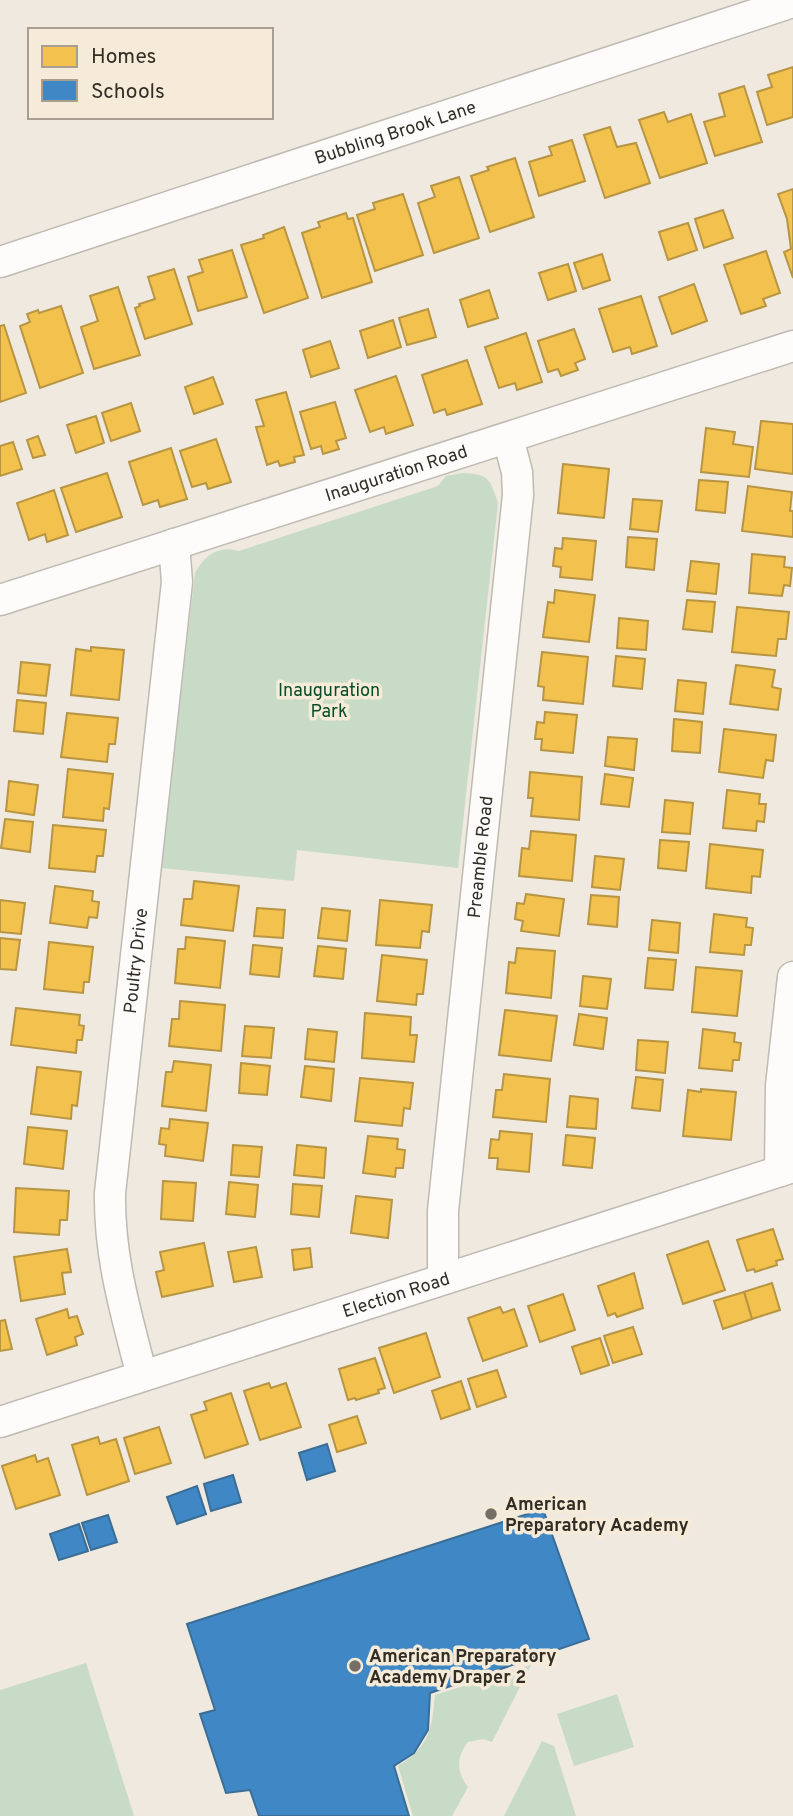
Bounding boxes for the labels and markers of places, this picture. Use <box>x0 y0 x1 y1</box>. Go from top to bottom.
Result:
place label: American Preparatory Academy <box>505 1494 689 1538</box>
marker: American Preparatory Academy <box>483 1506 499 1522</box>
place label: American Preparatory Academy Draper 2 <box>369 1646 556 1690</box>
marker: American Preparatory Academy Draper 2 <box>347 1658 363 1674</box>

